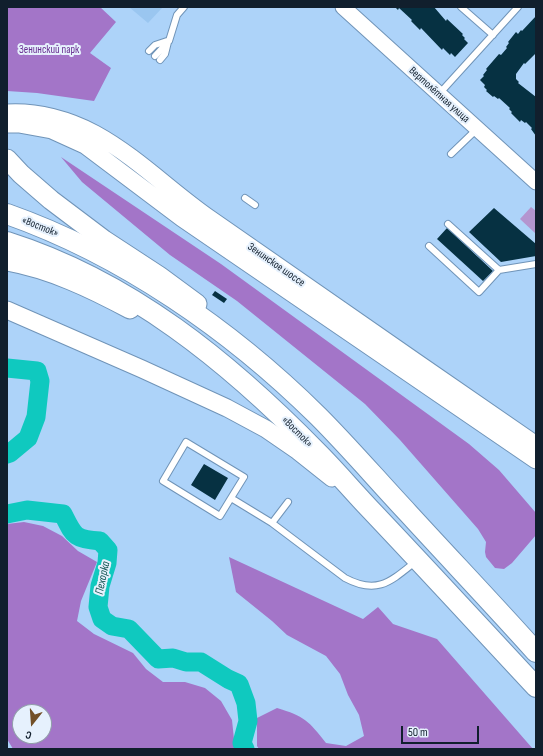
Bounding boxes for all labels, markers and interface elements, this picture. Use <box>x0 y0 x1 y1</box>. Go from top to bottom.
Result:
park label: Зенинский парк <box>19 43 79 57</box>
street label: Вертолётная улица <box>406 64 472 126</box>
street label: «Восток» <box>20 214 60 240</box>
street label: Зенинское шоссе <box>245 240 307 290</box>
street label: «Восток» <box>279 414 315 450</box>
water label: Пехорка <box>92 560 114 596</box>
north arrow <box>12 704 52 744</box>
scale bar <box>403 718 481 744</box>
text: 50 m <box>408 725 428 740</box>
text: С <box>24 728 33 742</box>

